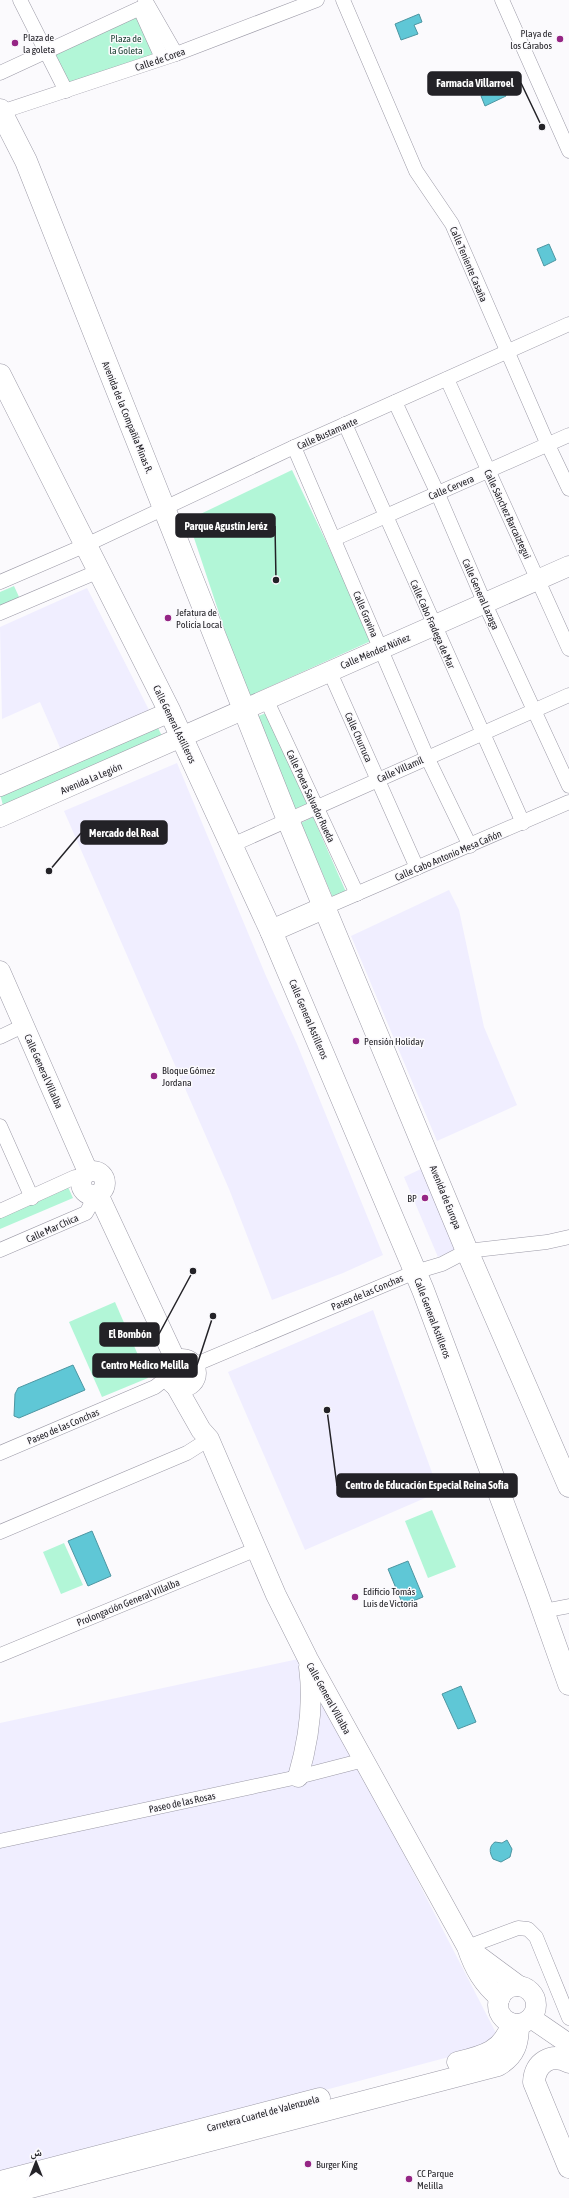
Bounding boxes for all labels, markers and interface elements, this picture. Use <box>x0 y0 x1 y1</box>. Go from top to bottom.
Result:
place label: Playa de los Cárabos <box>510 28 552 51</box>
place label: Plaza de la goleta <box>23 32 55 55</box>
park label: Plaza de la Goleta <box>109 33 143 56</box>
marker: Playa de los Cárabos <box>555 34 565 44</box>
marker: Plaza de la goleta <box>10 38 20 48</box>
street label: Calle de Corea <box>134 46 187 73</box>
callout: Farmacia Villarroel <box>428 72 521 95</box>
text: Farmacia Villarroel <box>436 77 515 89</box>
street label: Calle Teniente Casaña <box>448 225 489 304</box>
street label: Avenida de la Compañía Minas R. <box>100 360 155 475</box>
street label: Calle Bustamante <box>295 415 360 452</box>
street label: Calle Sánchez Barcaiztegui <box>482 468 533 561</box>
street label: Calle Cervera <box>427 473 476 502</box>
callout: Parque Agustín Jeréz <box>176 514 275 537</box>
text: Parque Agustín Jeréz <box>184 520 268 532</box>
street label: Calle General Lazaga <box>460 557 501 632</box>
street label: Calle Cabo Fradega de Mar <box>408 578 457 671</box>
street label: Calle Gravina <box>351 590 380 639</box>
place label: Jefatura de Policía Local <box>176 607 222 630</box>
marker: Jefatura de Policía Local <box>163 613 173 623</box>
street label: Calle Méndez Núñez <box>339 632 412 671</box>
street label: Calle General Astilleros <box>151 683 198 765</box>
street label: Calle Churruca <box>343 711 375 764</box>
street label: Calle Poeta Salvador Rueda <box>284 748 337 844</box>
street label: Calle Villamíl <box>375 754 425 785</box>
street label: Avenida La Legión <box>59 760 124 796</box>
callout: Mercado del Real <box>81 821 167 844</box>
text: Mercado del Real <box>89 827 160 839</box>
street label: Calle Cabo Antonio Mesa Cañón <box>393 828 503 883</box>
street label: Calle General Astilleros <box>287 978 330 1061</box>
street label: Calle General Villalba <box>22 1032 65 1110</box>
marker: Pensión Holiday <box>351 1036 361 1046</box>
place label: Pensión Holiday <box>364 1036 424 1047</box>
place label: Bloque Gómez Jordana <box>162 1065 215 1088</box>
marker: Bloque Gómez Jordana <box>149 1071 159 1081</box>
street label: Avenida de Europa <box>428 1164 464 1231</box>
place label: BP <box>407 1193 417 1204</box>
marker: BP <box>420 1193 430 1203</box>
street label: Calle Mar Chica <box>24 1212 80 1245</box>
street label: Paseo de las Conchas <box>330 1272 405 1313</box>
street label: Calle General Astilleros <box>412 1276 453 1360</box>
callout: El Bombón <box>100 1323 159 1346</box>
text: El Bombón <box>108 1328 152 1340</box>
callout: Centro Médico Melilla <box>93 1354 197 1377</box>
text: Centro Médico Melilla <box>101 1359 189 1371</box>
street label: Paseo de las Conchas <box>26 1406 101 1447</box>
callout: Centro de Educación Especial Reina Sofia <box>337 1474 517 1497</box>
text: Centro de Educación Especial Reina Sofia <box>345 1479 509 1491</box>
street label: Prolongación General Villalba <box>75 1577 182 1628</box>
place label: Edificio Tomás Luis de Victoria <box>363 1586 418 1609</box>
marker: Edificio Tomás Luis de Victoria <box>350 1592 360 1602</box>
street label: Calle General Villalba <box>304 1661 353 1736</box>
street label: Paseo de las Rosas <box>148 1790 217 1815</box>
street label: Carretera Cuartel de Valenzuela <box>206 2093 321 2134</box>
north arrow <box>16 2142 56 2182</box>
text: ش <box>30 2146 42 2160</box>
marker: Burger King <box>303 2159 313 2169</box>
place label: Burger King <box>316 2159 358 2170</box>
place label: CC Parque Melilla <box>417 2168 454 2191</box>
marker: CC Parque Melilla <box>404 2174 414 2184</box>

